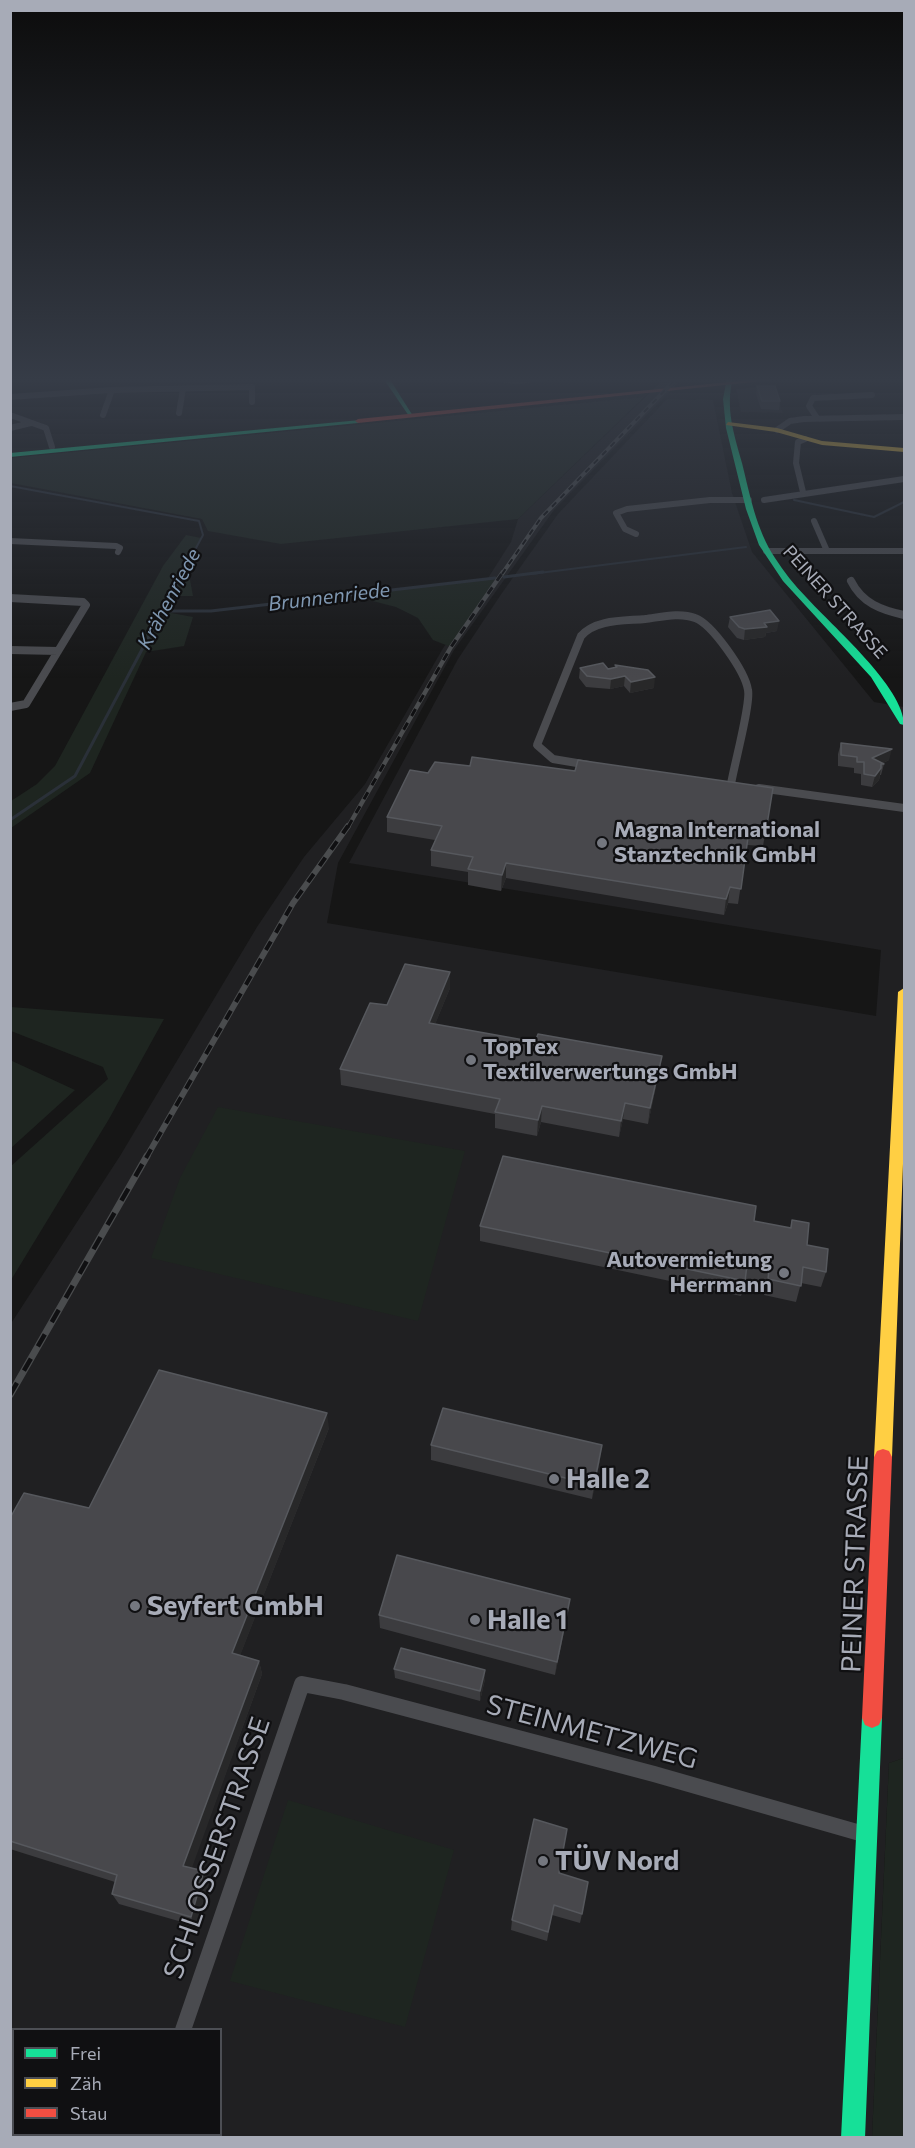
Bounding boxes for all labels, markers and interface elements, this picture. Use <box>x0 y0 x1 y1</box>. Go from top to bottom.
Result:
street label: PEINER STRASSE <box>778 541 892 663</box>
water label: Krähenriede <box>132 544 206 654</box>
water label: Brunnenriede <box>267 578 391 616</box>
place label: Magna International Stanztechnik GmbH <box>614 817 820 868</box>
marker: Magna International Stanztechnik GmbH <box>595 836 609 850</box>
place label: TopTex Textilverwertungs GmbH <box>483 1034 738 1086</box>
marker: TopTex Textilverwertungs GmbH <box>464 1053 478 1067</box>
place label: Autovermietung Herrmann <box>606 1247 772 1298</box>
marker: Autovermietung Herrmann <box>777 1266 791 1280</box>
street label: PEINER STRASSE <box>835 1455 875 1673</box>
place label: Halle 2 <box>566 1463 650 1495</box>
marker: Halle 2 <box>547 1472 561 1486</box>
place label: Seyfert GmbH <box>147 1590 324 1622</box>
marker: Seyfert GmbH <box>128 1599 142 1613</box>
place label: Halle 1 <box>487 1604 568 1636</box>
marker: Halle 1 <box>468 1613 482 1627</box>
street label: STEINMETZWEG <box>483 1688 701 1776</box>
street label: SCHLOSSERSTRASSE <box>157 1713 277 1983</box>
place label: TÜV Nord <box>555 1845 679 1877</box>
marker: TÜV Nord <box>536 1854 550 1868</box>
legend <box>12 2028 222 2136</box>
text: Frei <box>70 2042 101 2064</box>
text: Zäh <box>70 2072 102 2094</box>
text: Stau <box>70 2102 107 2124</box>

